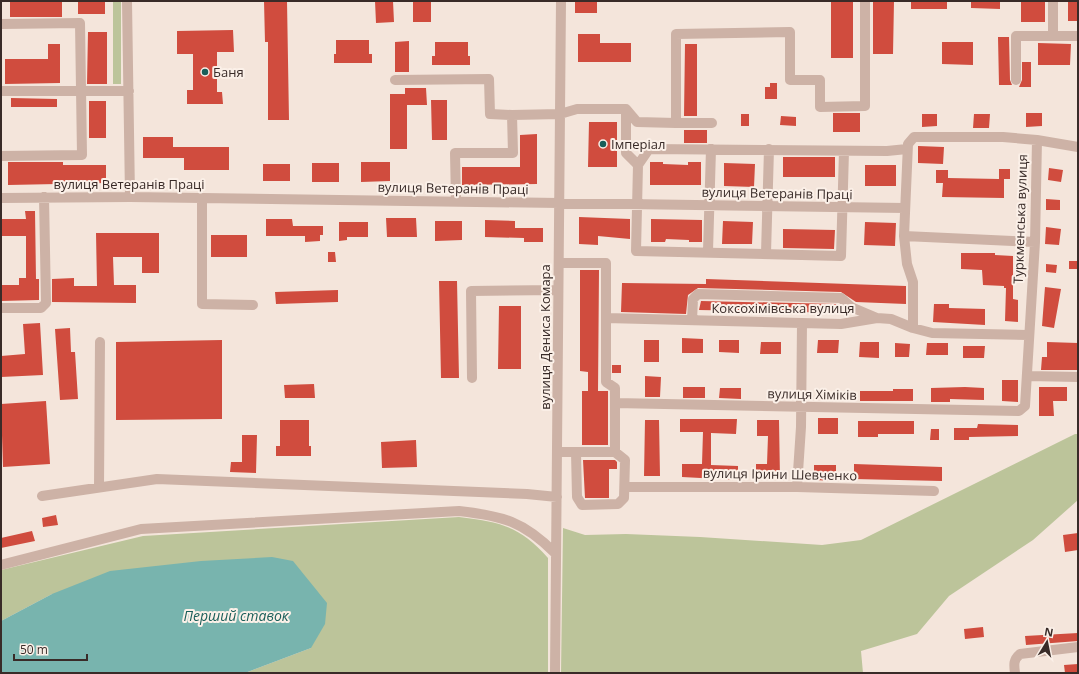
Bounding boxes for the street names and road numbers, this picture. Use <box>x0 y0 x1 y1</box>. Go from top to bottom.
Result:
street label: Туркменська вулиця <box>1009 154 1031 284</box>
street label: вулиця Ветеранів Праці <box>53 175 205 193</box>
street label: вулиця Ветеранів Праці <box>377 178 529 198</box>
street label: вулиця Ветеранів Праці <box>701 183 853 203</box>
street label: вулиця Дениса Комара <box>536 264 554 410</box>
street label: Коксохімівська вулиця <box>711 299 855 317</box>
street label: вулиця Хіміків <box>767 384 857 404</box>
street label: вулиця Ірини Шевченко <box>703 464 857 484</box>

